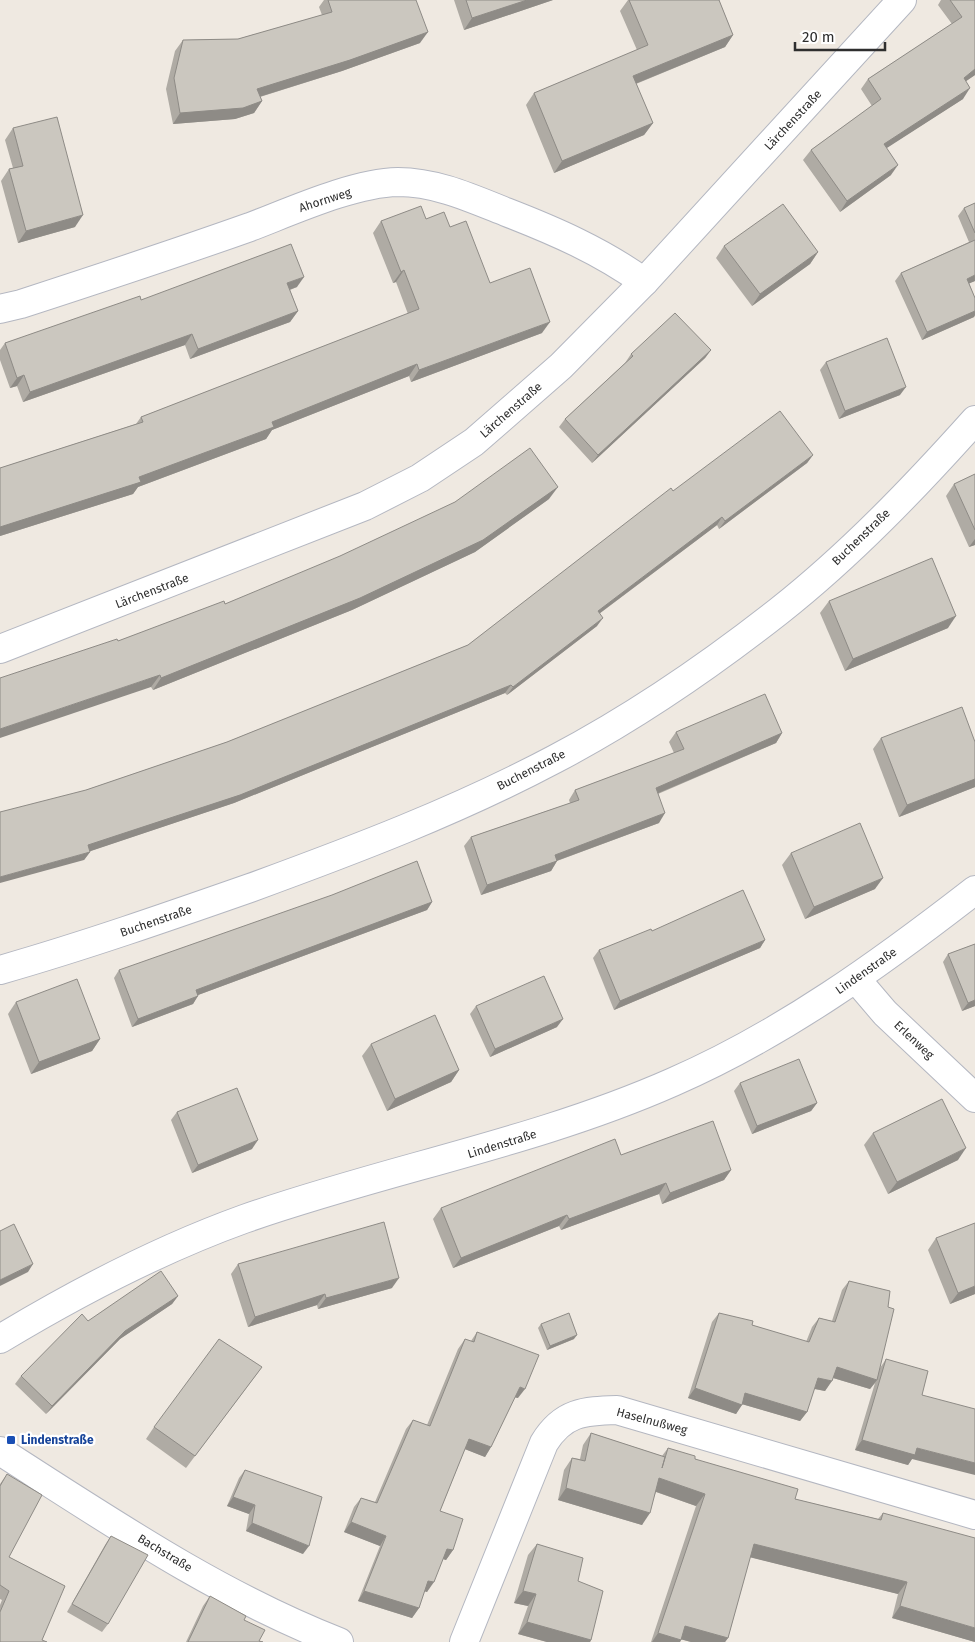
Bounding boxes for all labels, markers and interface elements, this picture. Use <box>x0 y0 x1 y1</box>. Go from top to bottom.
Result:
scale bar <box>795 20 885 52</box>
text: 20 m <box>802 28 835 46</box>
street label: Lärchenstraße <box>762 87 824 153</box>
street label: Ahornweg <box>297 185 354 215</box>
street label: Lärchenstraße <box>477 379 545 441</box>
street label: Buchenstraße <box>829 506 893 568</box>
street label: Lärchenstraße <box>113 571 191 611</box>
street label: Buchenstraße <box>494 747 568 793</box>
street label: Buchenstraße <box>118 902 194 940</box>
street label: Lindenstraße <box>833 945 899 997</box>
street label: Erlenweg <box>891 1018 937 1062</box>
street label: Lindenstraße <box>466 1127 538 1161</box>
street label: Haselnußweg <box>615 1405 690 1437</box>
place label: Lindenstraße <box>21 1433 94 1447</box>
marker: Lindenstraße <box>5 1434 17 1446</box>
street label: Bachstraße <box>135 1531 195 1575</box>

